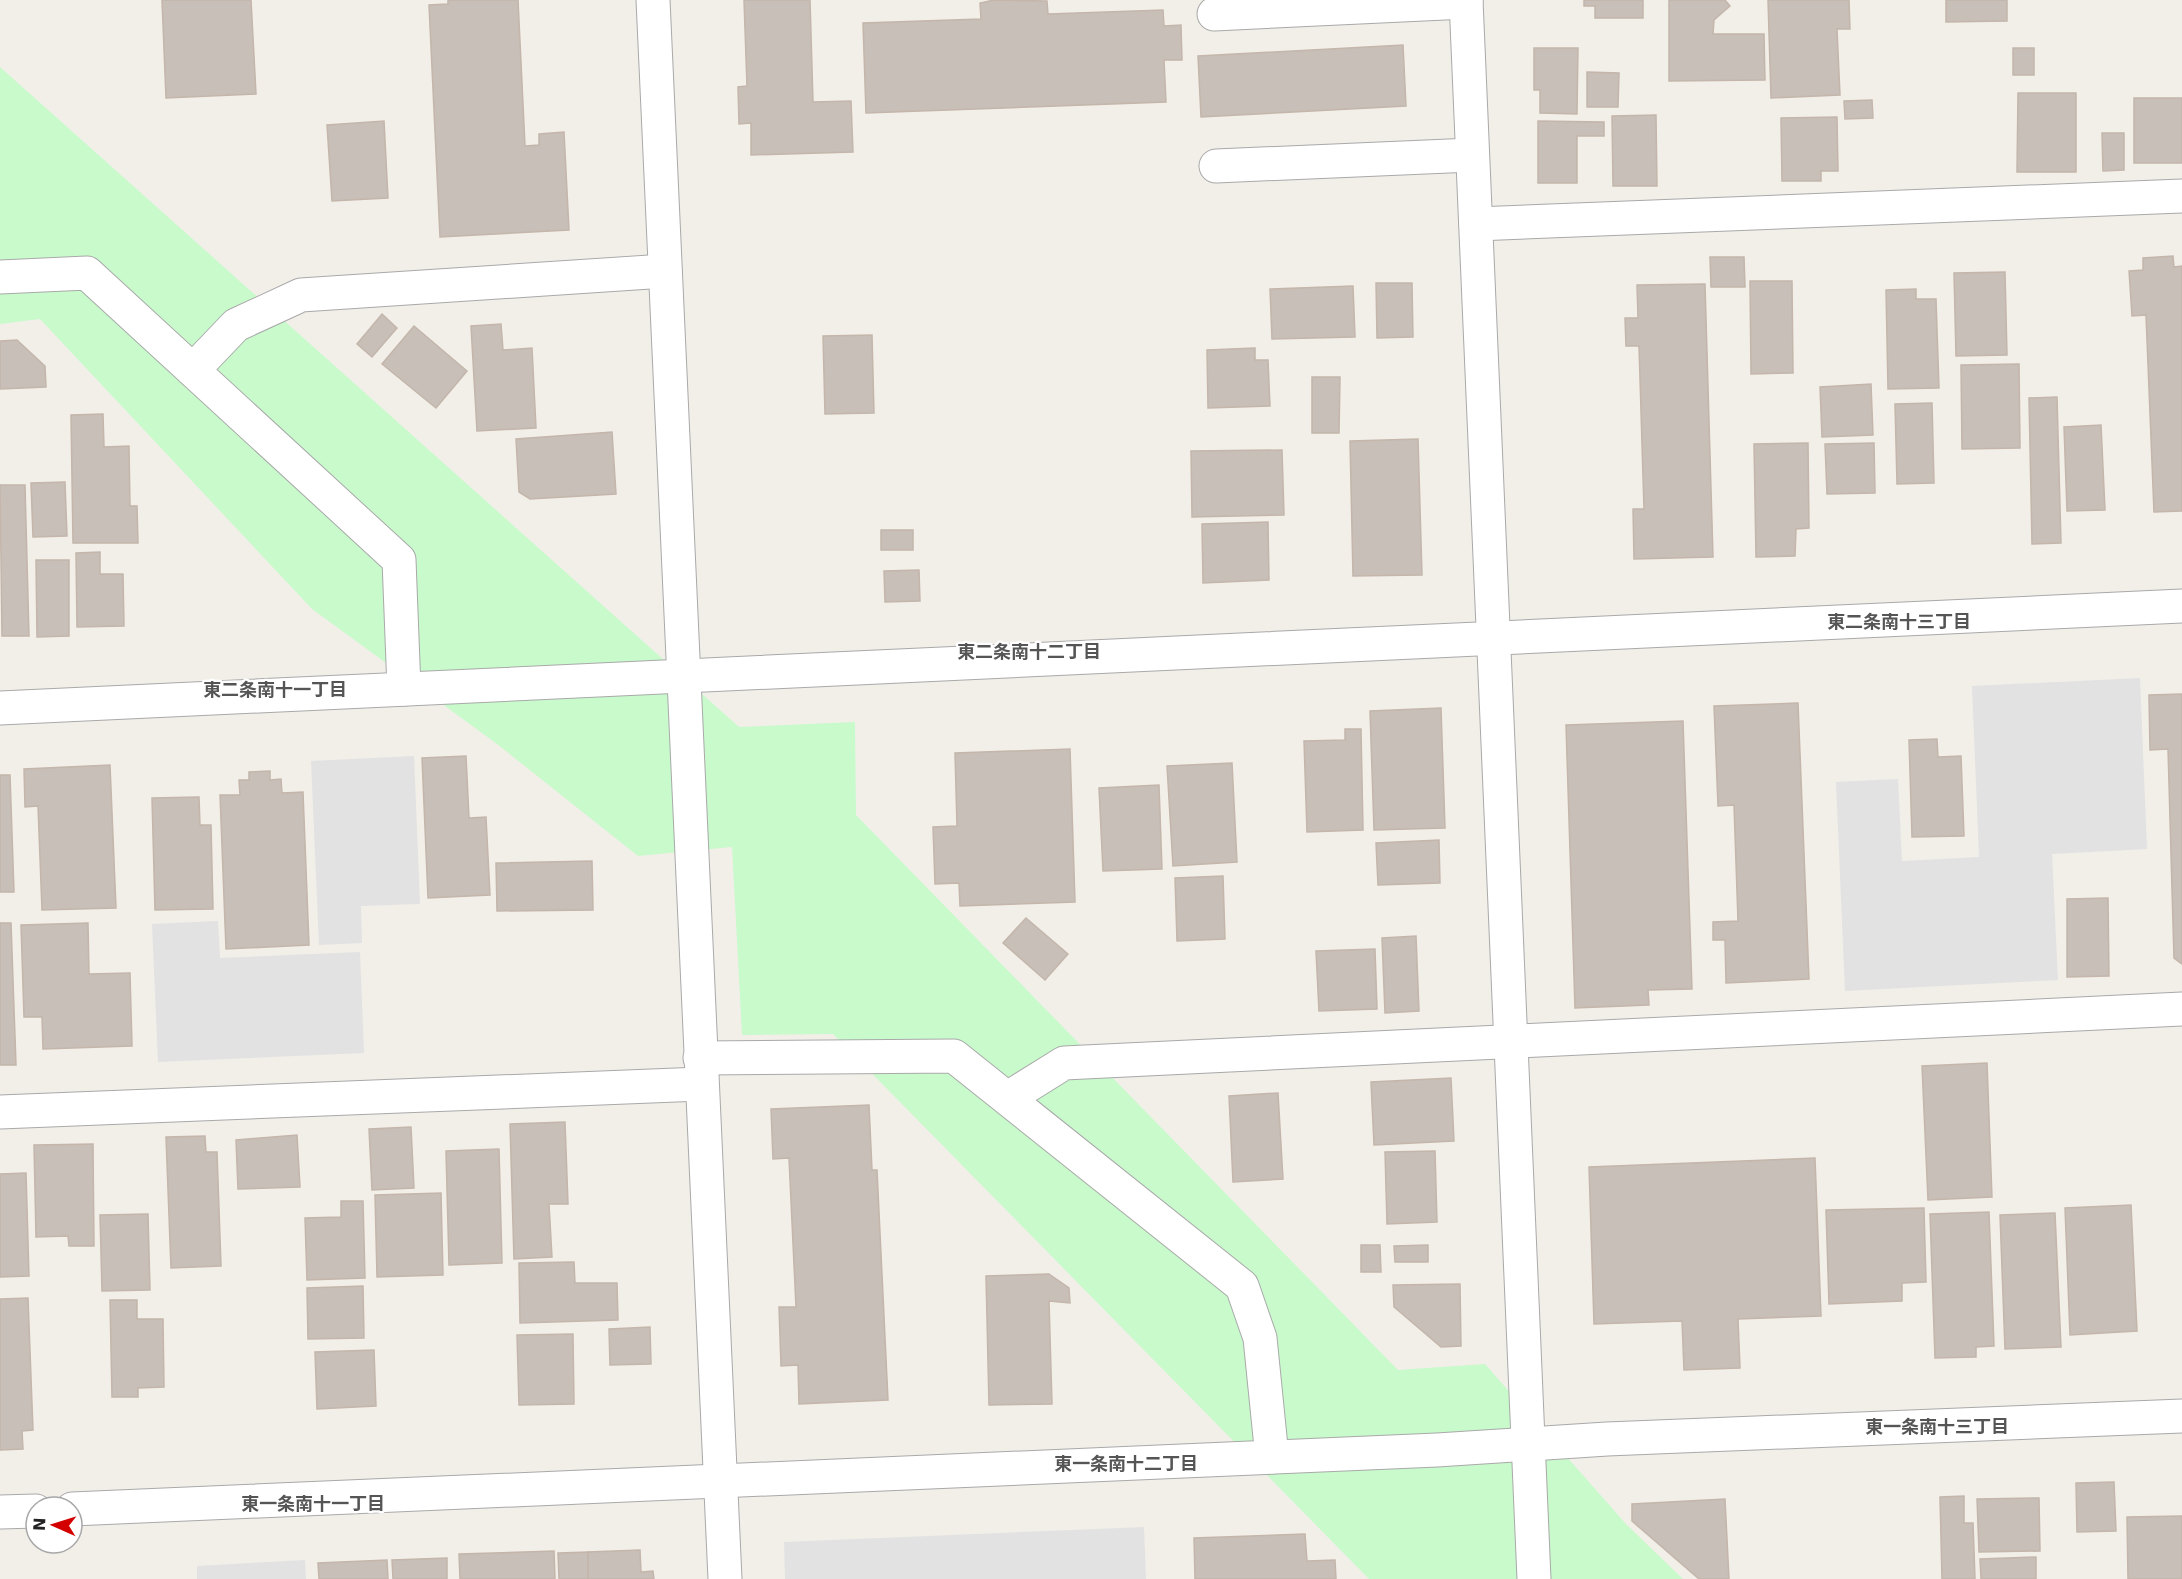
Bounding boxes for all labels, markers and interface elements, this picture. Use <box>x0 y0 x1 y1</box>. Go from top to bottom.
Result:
district label: 東二条南十三丁目 <box>1827 611 1971 632</box>
district label: 東二条南十二丁目 <box>957 641 1101 662</box>
district label: 東二条南十一丁目 <box>203 679 347 700</box>
district label: 東一条南十三丁目 <box>1865 1416 2009 1437</box>
district label: 東一条南十二丁目 <box>1054 1453 1198 1474</box>
district label: 東一条南十一丁目 <box>241 1493 385 1514</box>
north arrow <box>24 1495 84 1555</box>
text: N <box>30 1517 49 1531</box>

